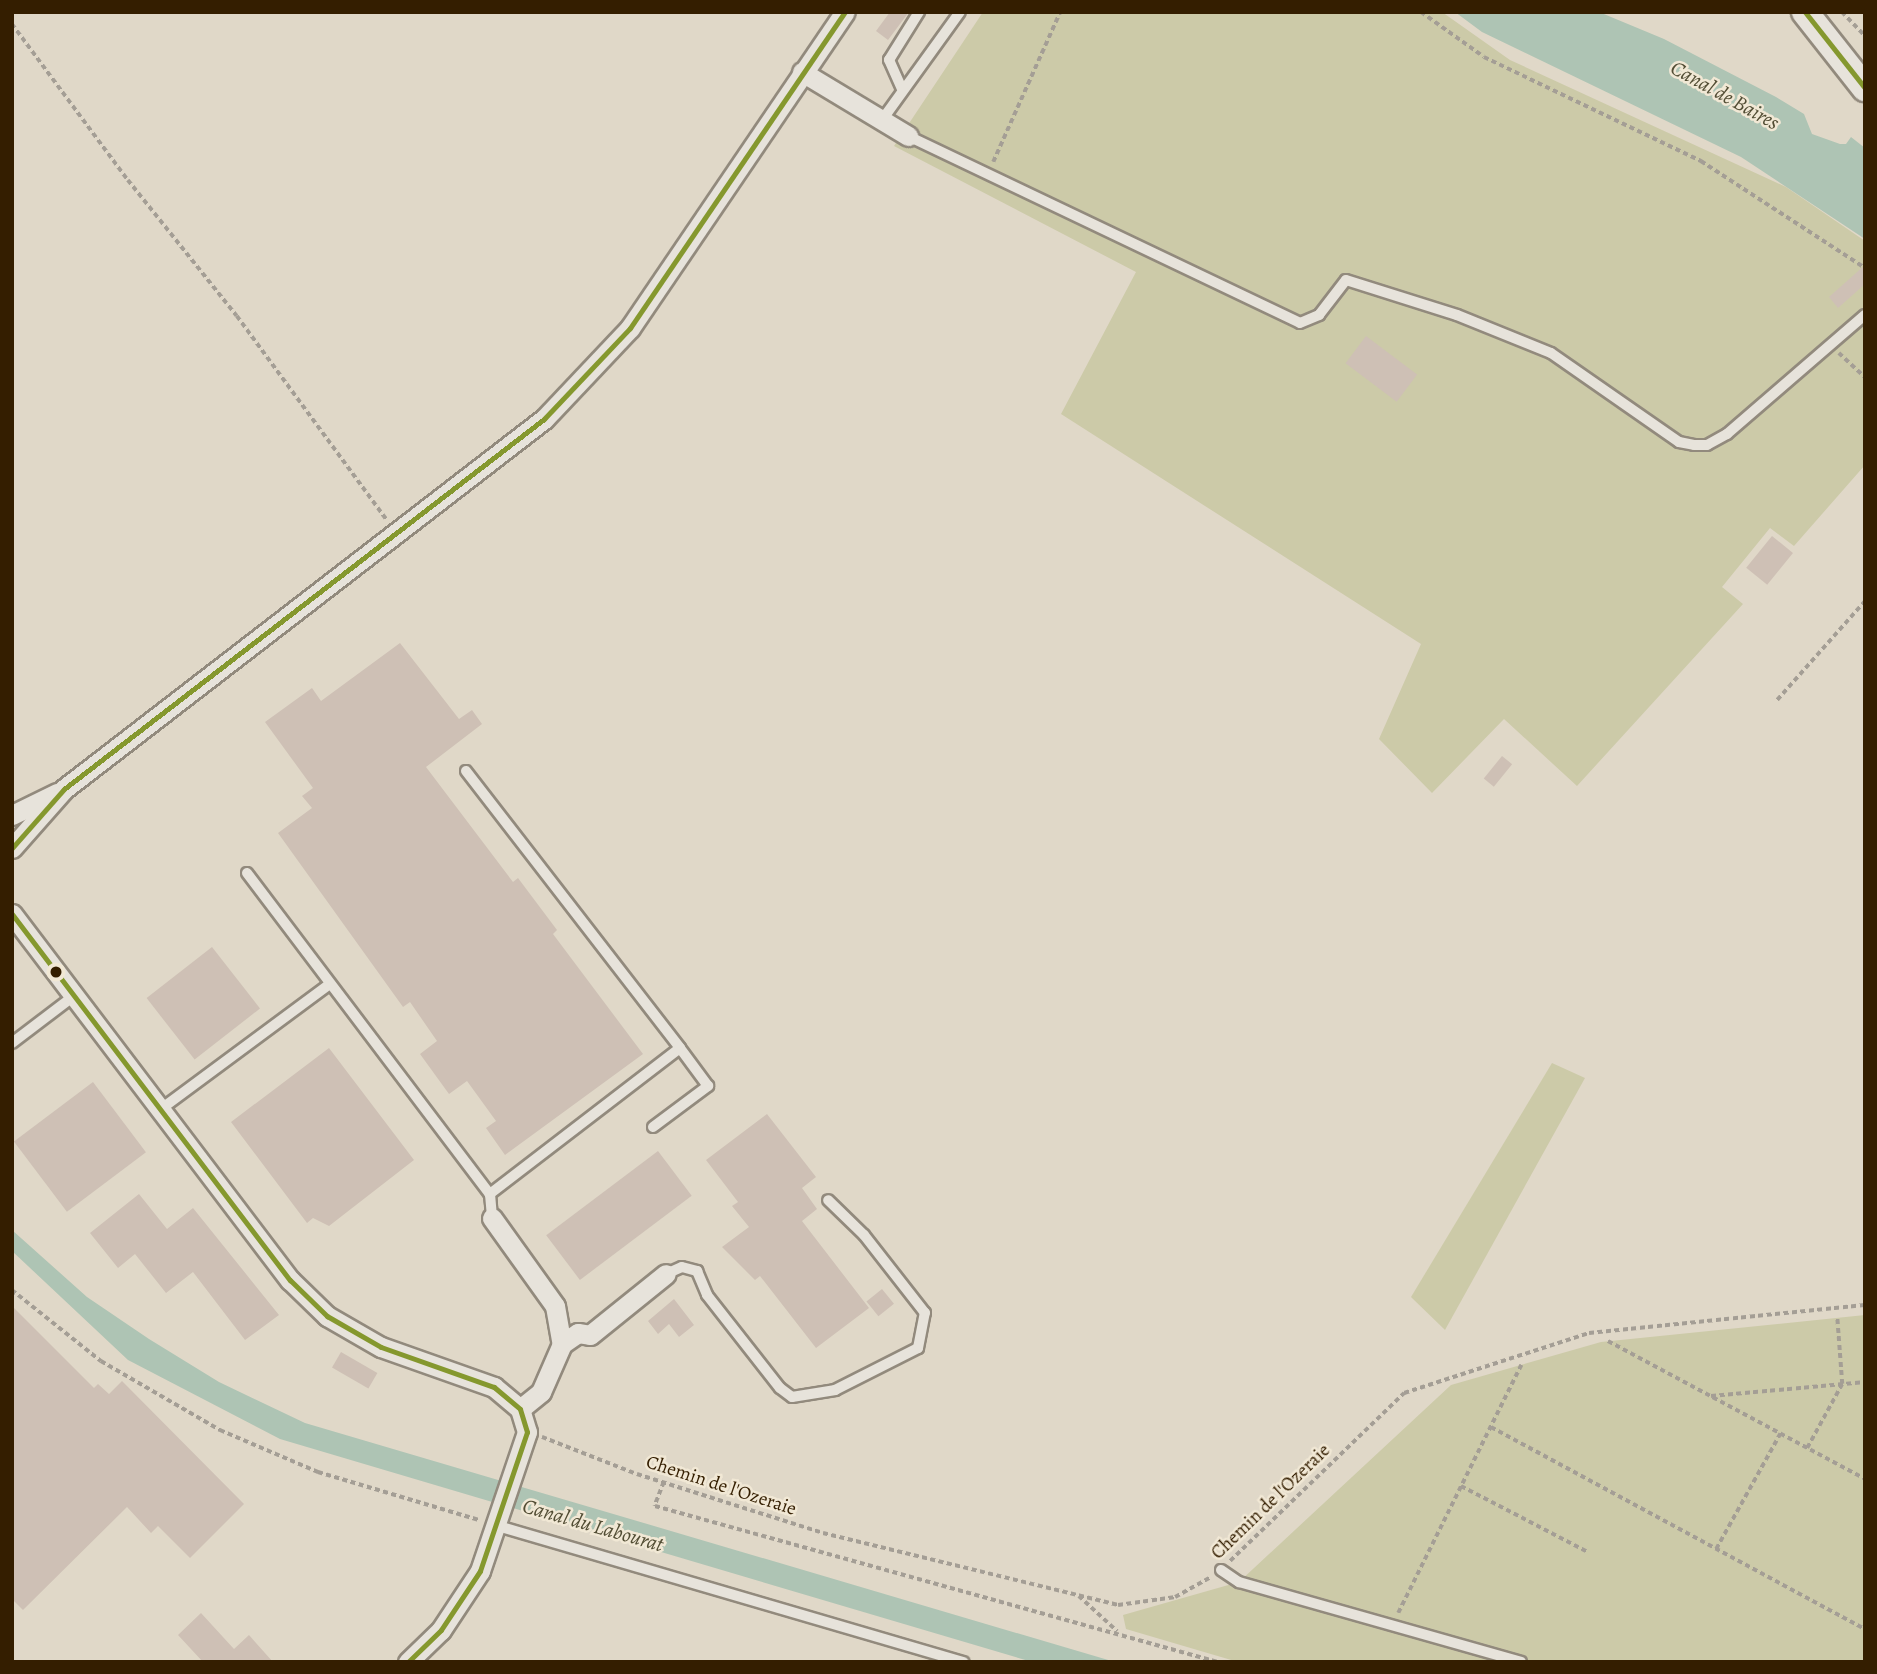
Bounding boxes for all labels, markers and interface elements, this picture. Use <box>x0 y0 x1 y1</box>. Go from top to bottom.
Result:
water label: Canal de Baires <box>1666 55 1784 135</box>
unlabelled marker <box>49 965 63 979</box>
street label: Chemin de l'Ozeraie <box>1207 1439 1335 1565</box>
street label: Chemin de l'Ozeraie <box>643 1451 799 1521</box>
water label: Canal du Labourat <box>520 1493 666 1557</box>

